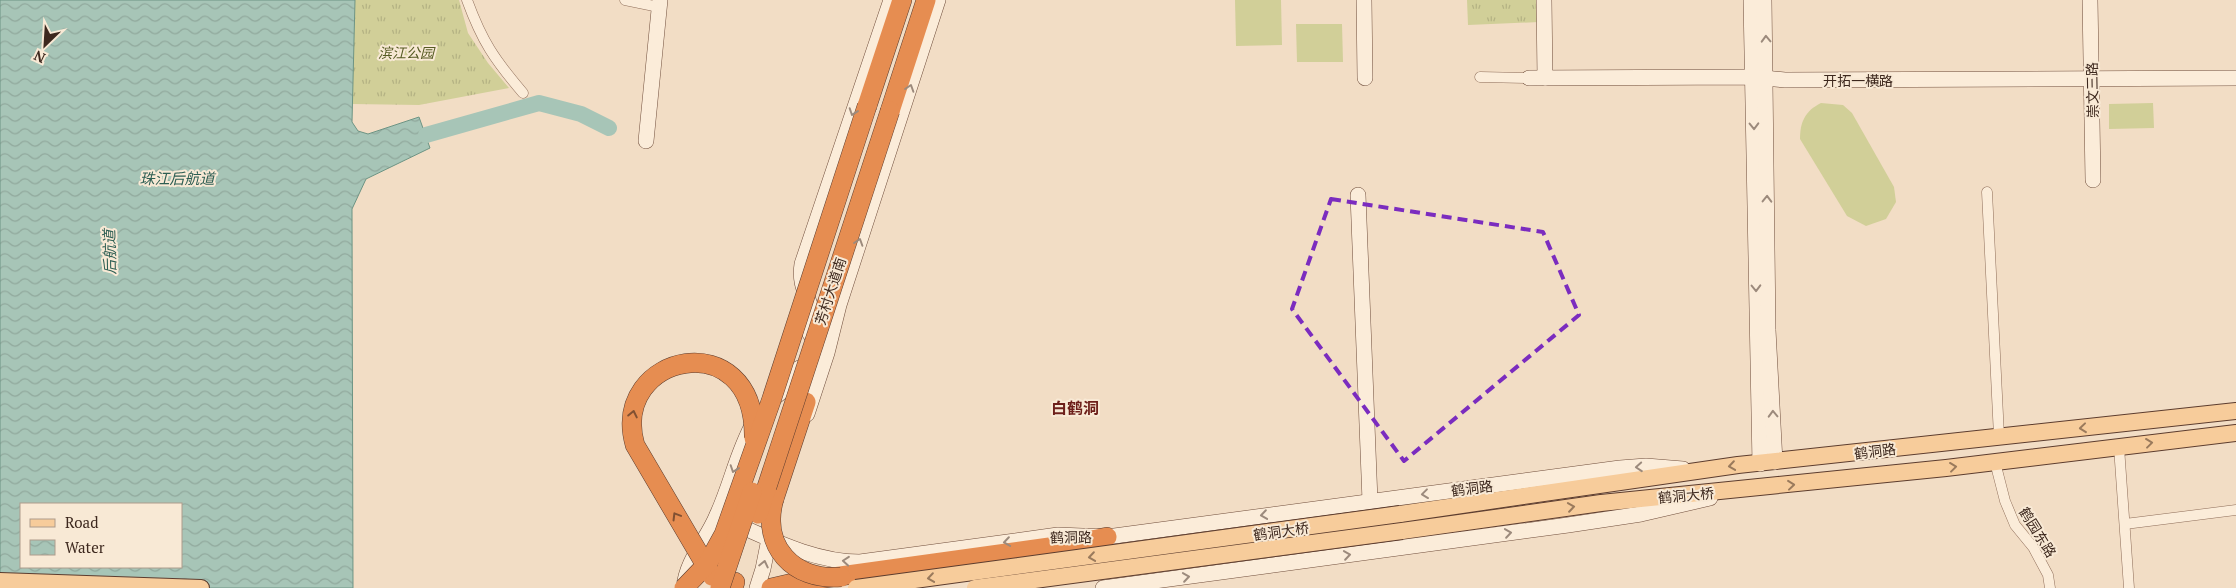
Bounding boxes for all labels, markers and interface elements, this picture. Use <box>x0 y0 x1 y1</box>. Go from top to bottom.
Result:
north arrow <box>20 20 70 70</box>
one-way arrow <box>1760 35 1771 43</box>
park label: 滨江公园 <box>378 43 436 62</box>
text: N <box>30 46 48 68</box>
street label: 崇文三路 <box>2082 62 2102 118</box>
street label: 开拓一横路 <box>1823 71 1893 90</box>
one-way arrow <box>904 84 914 93</box>
one-way arrow <box>849 108 859 116</box>
one-way arrow <box>1749 122 1759 130</box>
water label: 珠江后航道 <box>139 168 216 188</box>
one-way arrow <box>1762 195 1772 202</box>
water label: 后航道 <box>99 227 119 275</box>
one-way arrow <box>854 239 864 247</box>
street label: 芳村大道南 <box>810 255 850 327</box>
one-way arrow <box>1751 284 1762 292</box>
district label: 白鹤洞 <box>1051 397 1099 419</box>
one-way arrow <box>627 409 638 418</box>
one-way arrow <box>1767 409 1778 417</box>
one-way arrow <box>2079 422 2087 433</box>
one-way arrow <box>2145 438 2153 449</box>
street label: 鹤洞路 <box>1853 439 1897 463</box>
one-way arrow <box>1728 460 1736 471</box>
one-way arrow <box>1634 461 1642 472</box>
one-way arrow <box>1949 462 1957 473</box>
one-way arrow <box>730 464 740 473</box>
street label: 鹤洞路 <box>1450 476 1494 500</box>
one-way arrow <box>1788 480 1796 491</box>
street label: 鹤洞大桥 <box>1657 483 1715 507</box>
one-way arrow <box>1421 488 1429 499</box>
legend <box>20 503 182 568</box>
one-way arrow <box>1567 503 1576 513</box>
street label: 鹤园东路 <box>2015 503 2061 561</box>
one-way arrow <box>1260 510 1269 520</box>
text: Road <box>65 512 98 532</box>
one-way arrow <box>673 512 683 521</box>
street label: 鹤洞大桥 <box>1252 518 1310 544</box>
street label: 鹤洞路 <box>1050 527 1092 547</box>
one-way arrow <box>1505 528 1513 539</box>
text: Water <box>65 537 105 557</box>
one-way arrow <box>1002 537 1011 547</box>
one-way arrow <box>1343 550 1352 560</box>
one-way arrow <box>1087 551 1096 561</box>
one-way arrow <box>841 556 849 567</box>
one-way arrow <box>758 559 769 568</box>
one-way arrow <box>926 572 934 583</box>
one-way arrow <box>1182 572 1191 582</box>

